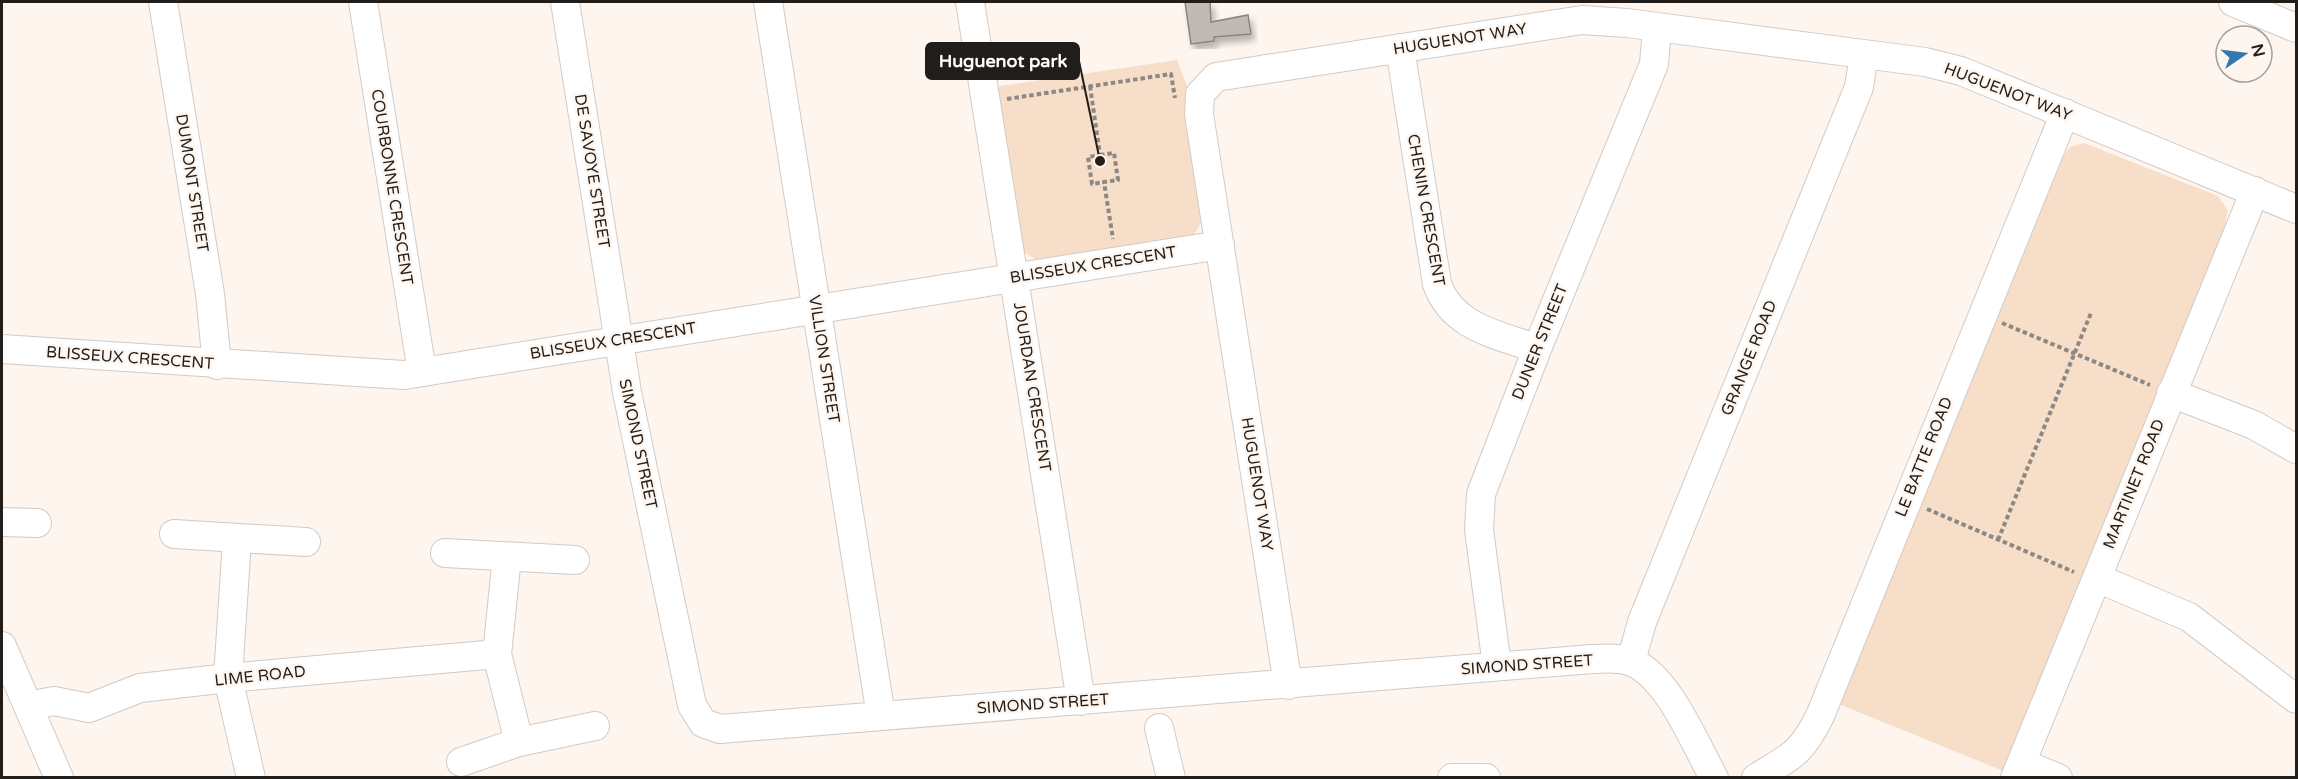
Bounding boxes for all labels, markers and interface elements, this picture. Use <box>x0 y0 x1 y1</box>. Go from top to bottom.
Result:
street label: HUGUENOT WAY <box>1392 19 1528 59</box>
north arrow <box>2214 24 2274 84</box>
text: N <box>2246 42 2269 59</box>
callout: Huguenot park <box>926 43 1079 79</box>
text: Huguenot park <box>939 50 1067 72</box>
street label: HUGUENOT WAY <box>1941 58 2075 126</box>
street label: COURBONNE CRESCENT <box>367 88 417 287</box>
street label: DE SAVOYE STREET <box>570 92 614 250</box>
street label: DUMONT STREET <box>171 112 213 254</box>
street label: CHENIN CRESCENT <box>1403 132 1449 288</box>
street label: BLISSEUX CRESCENT <box>1008 242 1178 288</box>
street label: DUNER STREET <box>1508 281 1572 403</box>
street label: VILLION STREET <box>804 294 844 425</box>
street label: GRANGE ROAD <box>1717 297 1781 419</box>
street label: JOURDAN CRESCENT <box>1009 301 1055 473</box>
street label: BLISSEUX CRESCENT <box>528 318 698 364</box>
street label: BLISSEUX CRESCENT <box>45 342 215 374</box>
street label: SIMOND STREET <box>614 377 662 511</box>
street label: LE BATTE ROAD <box>1891 394 1957 520</box>
street label: HUGUENOT WAY <box>1237 416 1277 552</box>
street label: MARTINET ROAD <box>2099 416 2169 552</box>
street label: SIMOND STREET <box>1460 650 1594 680</box>
street label: LIME ROAD <box>213 661 307 691</box>
street label: SIMOND STREET <box>976 689 1110 719</box>

